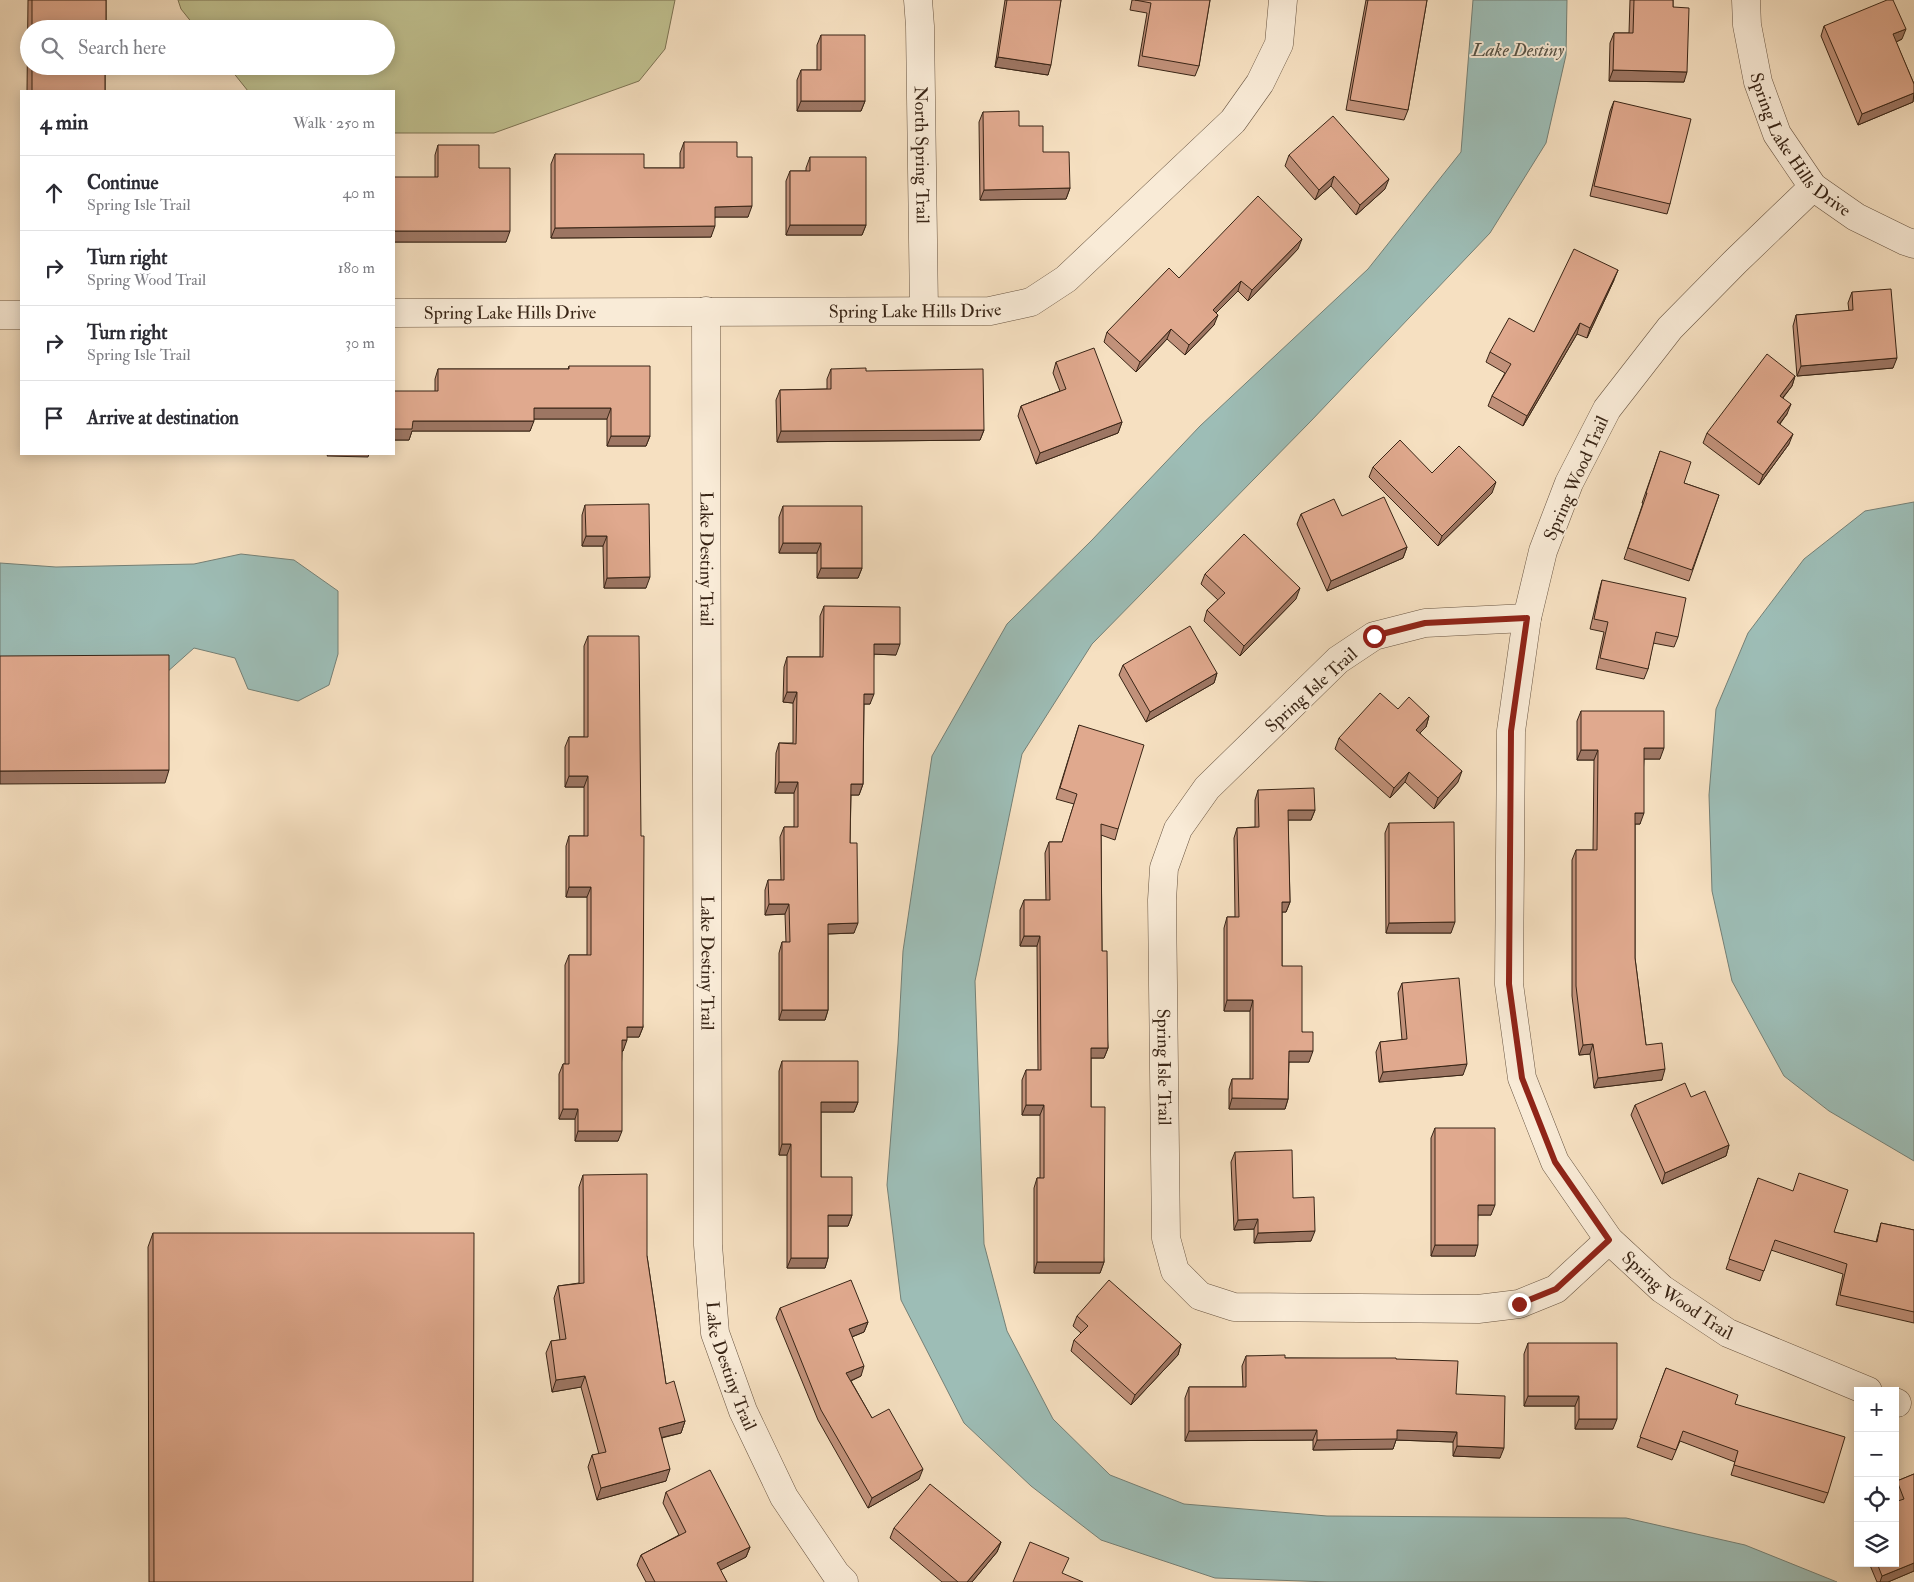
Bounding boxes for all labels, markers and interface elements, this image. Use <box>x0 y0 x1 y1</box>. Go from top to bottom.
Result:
search box <box>20 20 395 75</box>
icon: search <box>38 34 66 62</box>
text: Search here <box>78 36 166 60</box>
water label: Lake Destiny <box>1471 38 1565 62</box>
street label: Spring Lake Hills Drive <box>1744 71 1856 222</box>
street label: North Spring Trail <box>909 86 934 224</box>
text: 4 min <box>40 109 88 136</box>
text: Walk · 250 m <box>293 113 375 133</box>
text: Continue <box>87 171 158 195</box>
icon: ahead <box>40 179 68 207</box>
text: 40 m <box>342 183 375 203</box>
text: Spring Isle Trail <box>87 195 191 215</box>
text: Turn right <box>87 246 167 270</box>
icon: right <box>40 254 68 282</box>
text: 180 m <box>338 258 375 278</box>
text: Spring Wood Trail <box>87 270 206 290</box>
street label: Spring Lake Hills Drive <box>829 298 1004 324</box>
street label: Spring Lake Hills Drive <box>424 301 597 325</box>
text: Turn right <box>87 321 167 345</box>
icon: right <box>40 329 68 357</box>
text: 30 m <box>345 333 375 353</box>
text: Spring Isle Trail <box>87 345 191 365</box>
icon: arrive <box>40 404 68 432</box>
text: Arrive at destination <box>87 406 239 430</box>
street label: Spring Wood Trail <box>1539 412 1614 544</box>
street label: Lake Destiny Trail <box>694 492 718 627</box>
route start <box>1363 625 1386 648</box>
street label: Spring Isle Trail <box>1260 643 1363 738</box>
street label: Lake Destiny Trail <box>695 896 719 1031</box>
street label: Spring Isle Trail <box>1151 1009 1176 1126</box>
street label: Spring Wood Trail <box>1617 1246 1736 1346</box>
route end <box>1508 1293 1531 1316</box>
street label: Lake Destiny Trail <box>701 1300 762 1435</box>
map controls <box>1854 1387 1899 1567</box>
button: + <box>1854 1387 1899 1432</box>
button: − <box>1854 1432 1899 1477</box>
button: locate <box>1854 1477 1899 1522</box>
button: layers <box>1854 1522 1899 1567</box>

